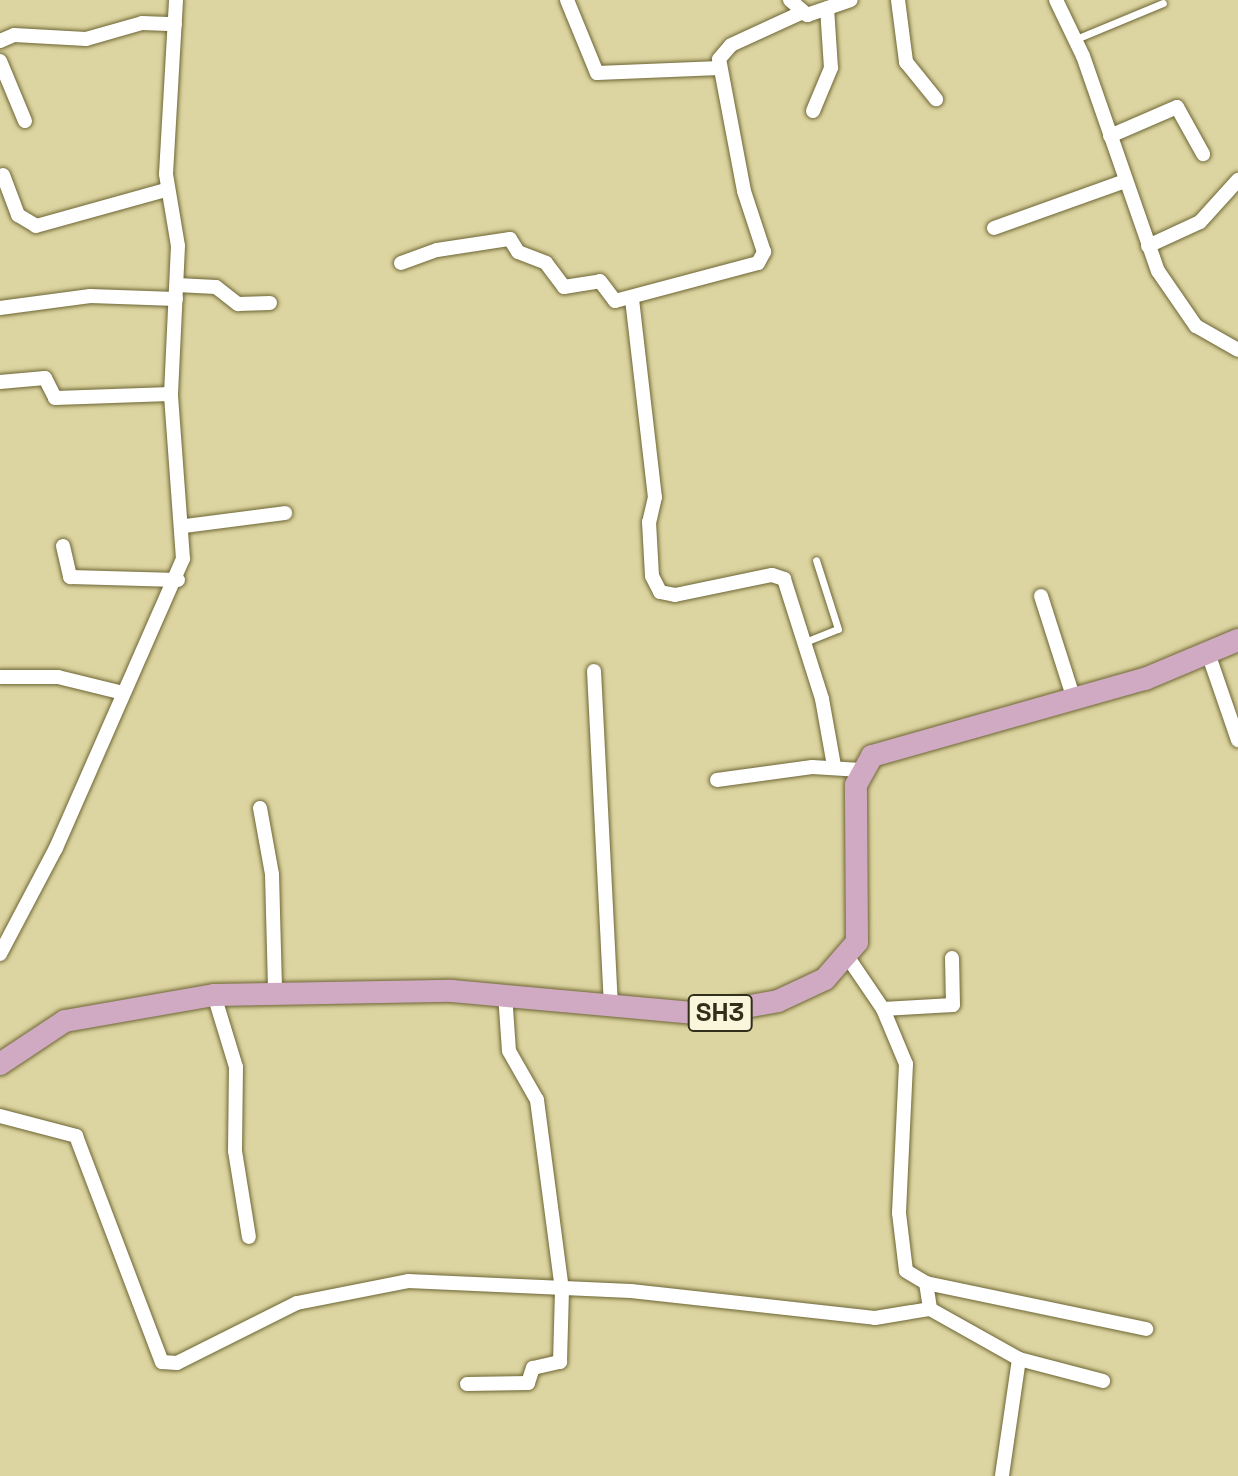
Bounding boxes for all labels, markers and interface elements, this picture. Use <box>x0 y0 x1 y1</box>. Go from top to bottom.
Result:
road number: SH3 <box>686 991 754 1035</box>

